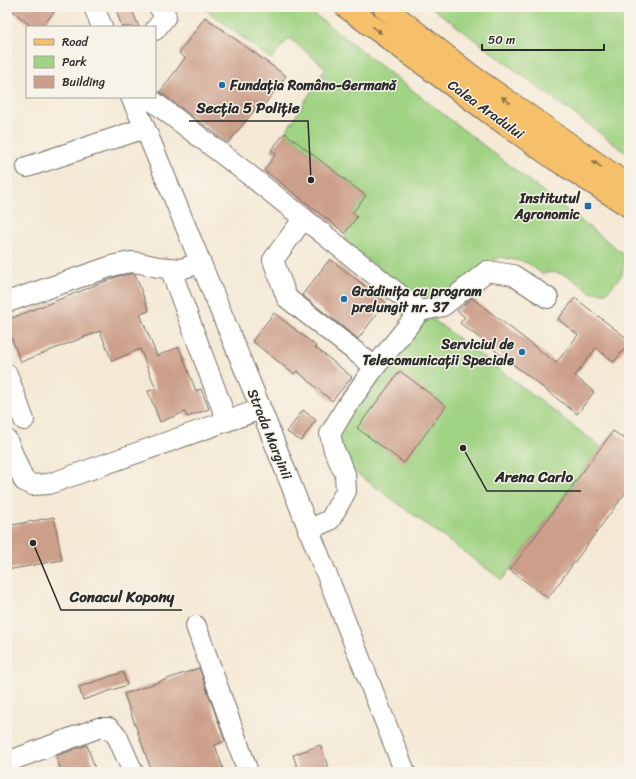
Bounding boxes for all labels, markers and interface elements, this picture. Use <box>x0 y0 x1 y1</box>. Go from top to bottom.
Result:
legend <box>26 26 156 98</box>
one-way arrow <box>372 26 383 34</box>
scale bar <box>482 26 604 52</box>
text: 50 m <box>488 29 515 51</box>
text: Road <box>62 31 89 53</box>
text: Park <box>62 51 87 73</box>
text: Building <box>62 71 105 93</box>
place label: Fundația Româno-Germană <box>229 73 397 98</box>
street label: Calea Aradului <box>442 73 530 147</box>
marker: Fundația Româno-Germană <box>217 80 227 90</box>
callout: Secția 5 Poliție <box>189 94 308 121</box>
text: Secția 5 Poliție <box>195 95 300 121</box>
one-way arrow <box>501 96 512 104</box>
one-way arrow <box>592 160 602 168</box>
place label: Institutul Agronomic <box>514 186 581 227</box>
marker: Institutul Agronomic <box>583 201 593 211</box>
place label: Grădinița cu program prelungit nr. 37 <box>351 279 482 320</box>
marker: Grădinița cu program prelungit nr. 37 <box>339 294 349 304</box>
place label: Serviciul de Telecomunicații Speciale <box>362 332 515 373</box>
marker: Serviciul de Telecomunicații Speciale <box>517 347 527 357</box>
street label: Strada Marginii <box>240 385 300 485</box>
callout: Arena Carlo <box>487 464 581 491</box>
text: Arena Carlo <box>494 464 573 490</box>
callout: Conacul Kopony <box>61 583 182 610</box>
text: Conacul Kopony <box>69 584 174 610</box>

